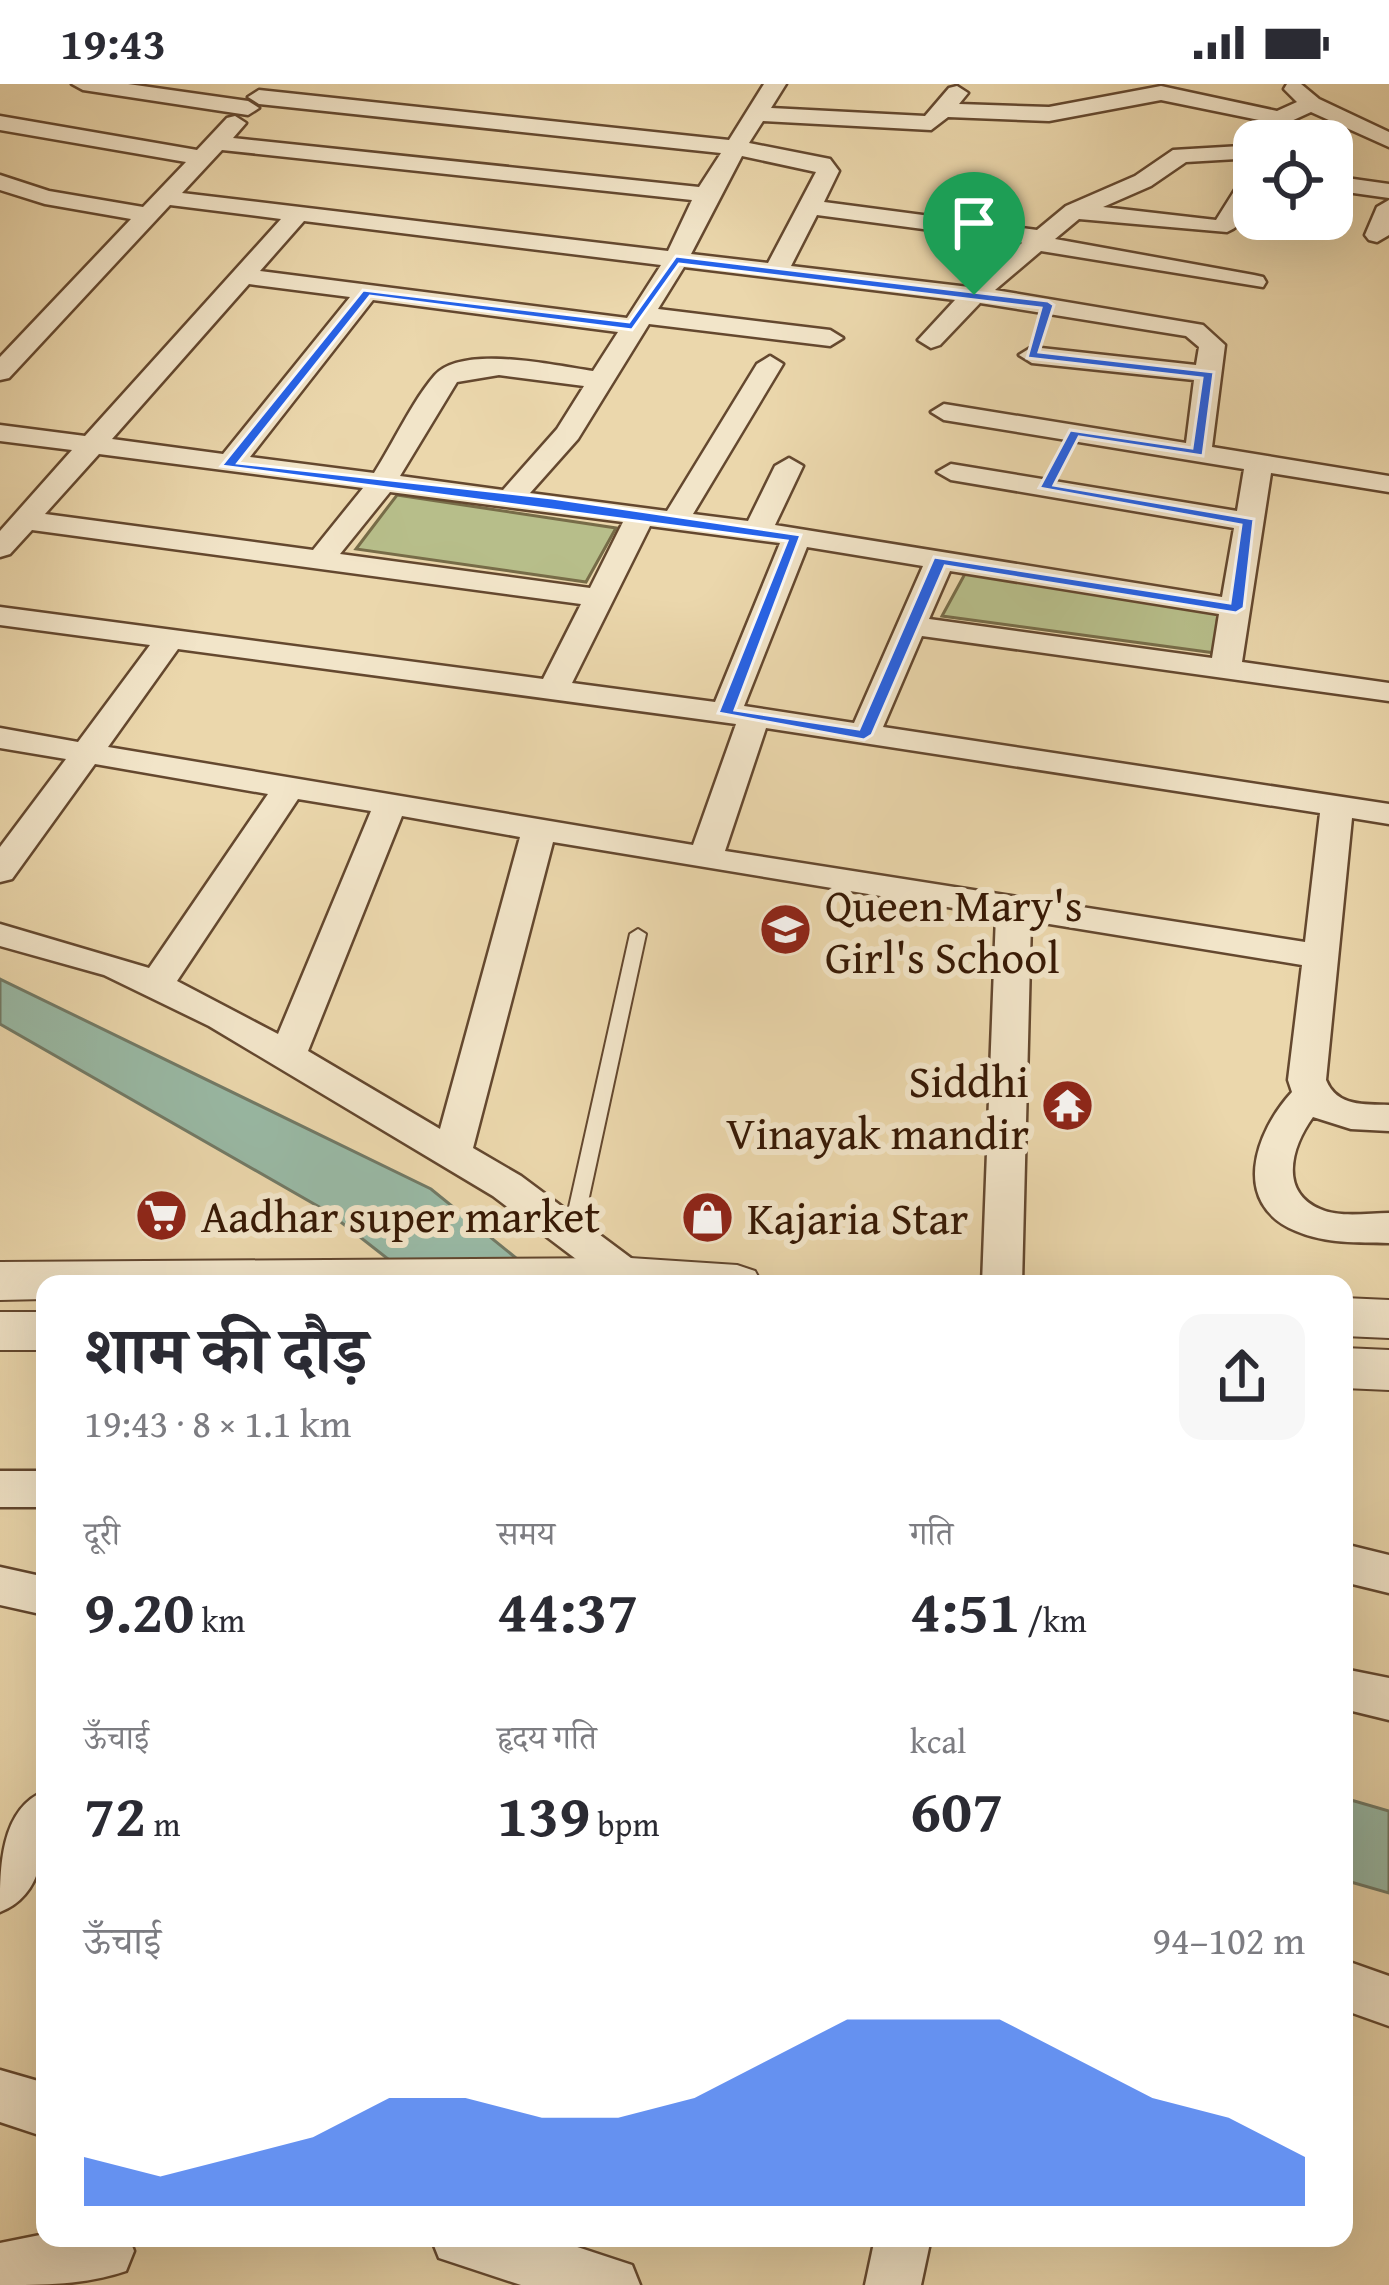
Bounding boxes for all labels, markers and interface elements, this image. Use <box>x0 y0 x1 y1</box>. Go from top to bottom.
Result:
text: 19:43 <box>60 10 166 75</box>
map controls <box>1233 120 1353 240</box>
button: locate <box>1233 120 1353 240</box>
pin <box>923 172 1025 295</box>
icon: arrive <box>941 190 1007 256</box>
place label: Queen Mary's Girl's School <box>825 872 1083 989</box>
school or university icon: Queen Mary's Girl's School <box>758 902 814 958</box>
place label: Siddhi Vinayak mandir <box>726 1048 1029 1165</box>
temple icon: Siddhi Vinayak mandir <box>1040 1078 1096 1134</box>
place label: Aadhar super market <box>201 1183 600 1248</box>
place label: Kajaria Star <box>747 1185 968 1250</box>
supermarket icon: Aadhar super market <box>134 1187 190 1243</box>
shop icon: Kajaria Star <box>680 1189 736 1245</box>
text: शाम की दौड़ <box>84 1300 367 1397</box>
button: share <box>1179 1314 1305 1440</box>
text: 19:43 · 8 × 1.1 km <box>84 1394 351 1451</box>
text: दूरी <box>84 1509 120 1557</box>
text: समय <box>497 1509 555 1557</box>
text: गति <box>910 1509 953 1557</box>
text: 9.20 <box>84 1566 194 1654</box>
text: 44:37 <box>497 1566 638 1654</box>
text: 4:51 <box>910 1566 1020 1654</box>
text: km <box>194 1596 245 1644</box>
text: /km <box>1020 1596 1087 1644</box>
text: ऊँचाई <box>84 1713 149 1761</box>
text: हृदय गति <box>497 1713 597 1761</box>
text: kcal <box>910 1717 966 1765</box>
text: 607 <box>910 1765 1003 1853</box>
text: 72 <box>84 1770 146 1858</box>
text: 139 <box>497 1770 590 1858</box>
text: m <box>146 1800 180 1848</box>
text: bpm <box>590 1800 659 1848</box>
text: ऊँचाई <box>84 1911 161 1968</box>
text: 94–102 m <box>1152 1911 1305 1968</box>

